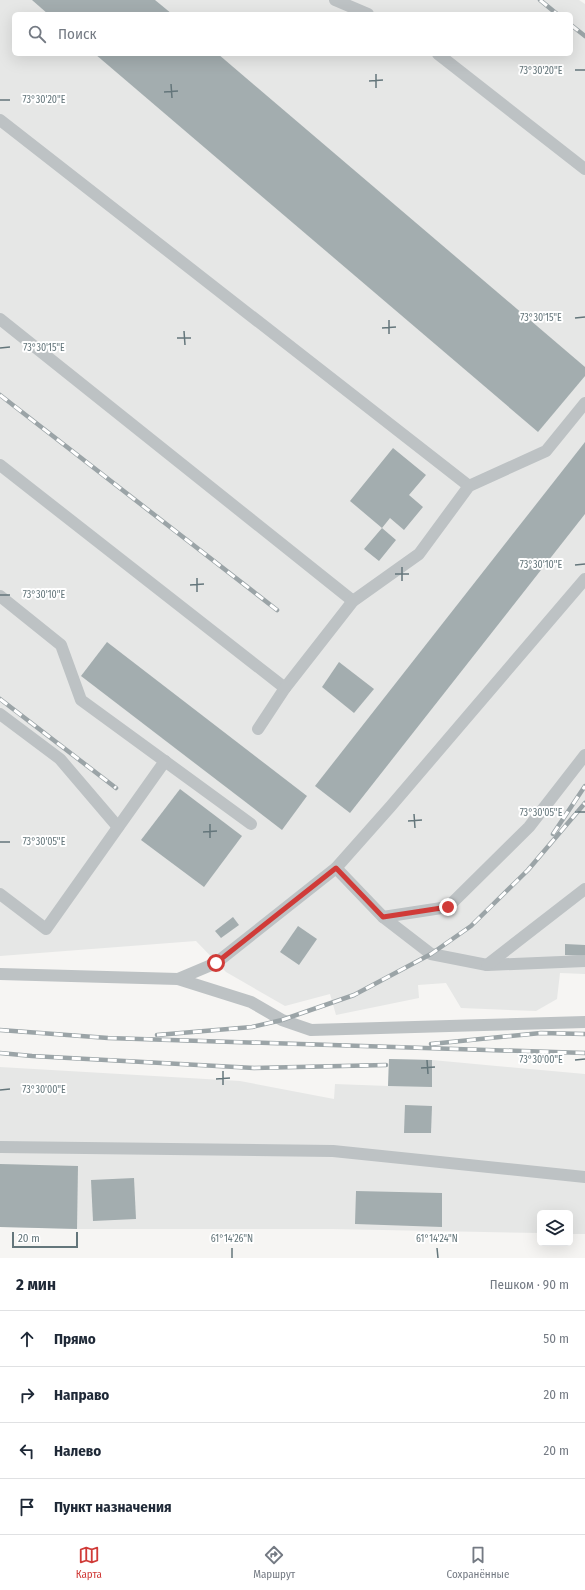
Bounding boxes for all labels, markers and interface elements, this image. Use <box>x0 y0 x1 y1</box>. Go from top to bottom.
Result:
search box <box>12 12 573 56</box>
icon: search <box>26 23 48 45</box>
text: Поиск <box>58 25 96 43</box>
text: 73°30'20"E <box>520 65 563 77</box>
text: 73°30'20"E <box>23 94 66 106</box>
text: 73°30'15"E <box>520 312 562 324</box>
text: 73°30'15"E <box>23 342 65 354</box>
text: 73°30'10"E <box>520 559 562 571</box>
text: 73°30'10"E <box>23 589 65 601</box>
text: 73°30'05"E <box>520 807 563 819</box>
text: 73°30'05"E <box>23 836 66 848</box>
route end <box>439 898 457 916</box>
route start <box>207 954 225 972</box>
text: 73°30'00"E <box>519 1054 563 1066</box>
text: 73°30'00"E <box>22 1084 66 1096</box>
map controls <box>537 1210 573 1246</box>
button: layers <box>537 1210 573 1246</box>
scale bar <box>12 1230 78 1249</box>
text: 20 m <box>18 1232 40 1245</box>
text: 61°14'26"N <box>211 1233 253 1245</box>
text: 61°14'24"N <box>416 1233 458 1245</box>
text: 2 мин <box>16 1274 56 1295</box>
text: Пешком · 90 m <box>490 1277 569 1292</box>
icon: ahead <box>16 1328 38 1350</box>
text: Прямо <box>54 1330 96 1348</box>
text: 50 m <box>543 1331 569 1346</box>
icon: right <box>16 1384 38 1406</box>
text: Направо <box>54 1386 109 1404</box>
text: 20 m <box>543 1387 569 1402</box>
icon: left <box>16 1440 38 1462</box>
text: Налево <box>54 1442 101 1460</box>
text: 20 m <box>543 1443 569 1458</box>
icon: arrive <box>16 1496 38 1518</box>
text: Пункт назначения <box>54 1498 172 1516</box>
tab: Карта <box>76 1544 102 1581</box>
tab: Маршрут <box>253 1544 295 1581</box>
tab: Сохранённые <box>447 1544 509 1581</box>

